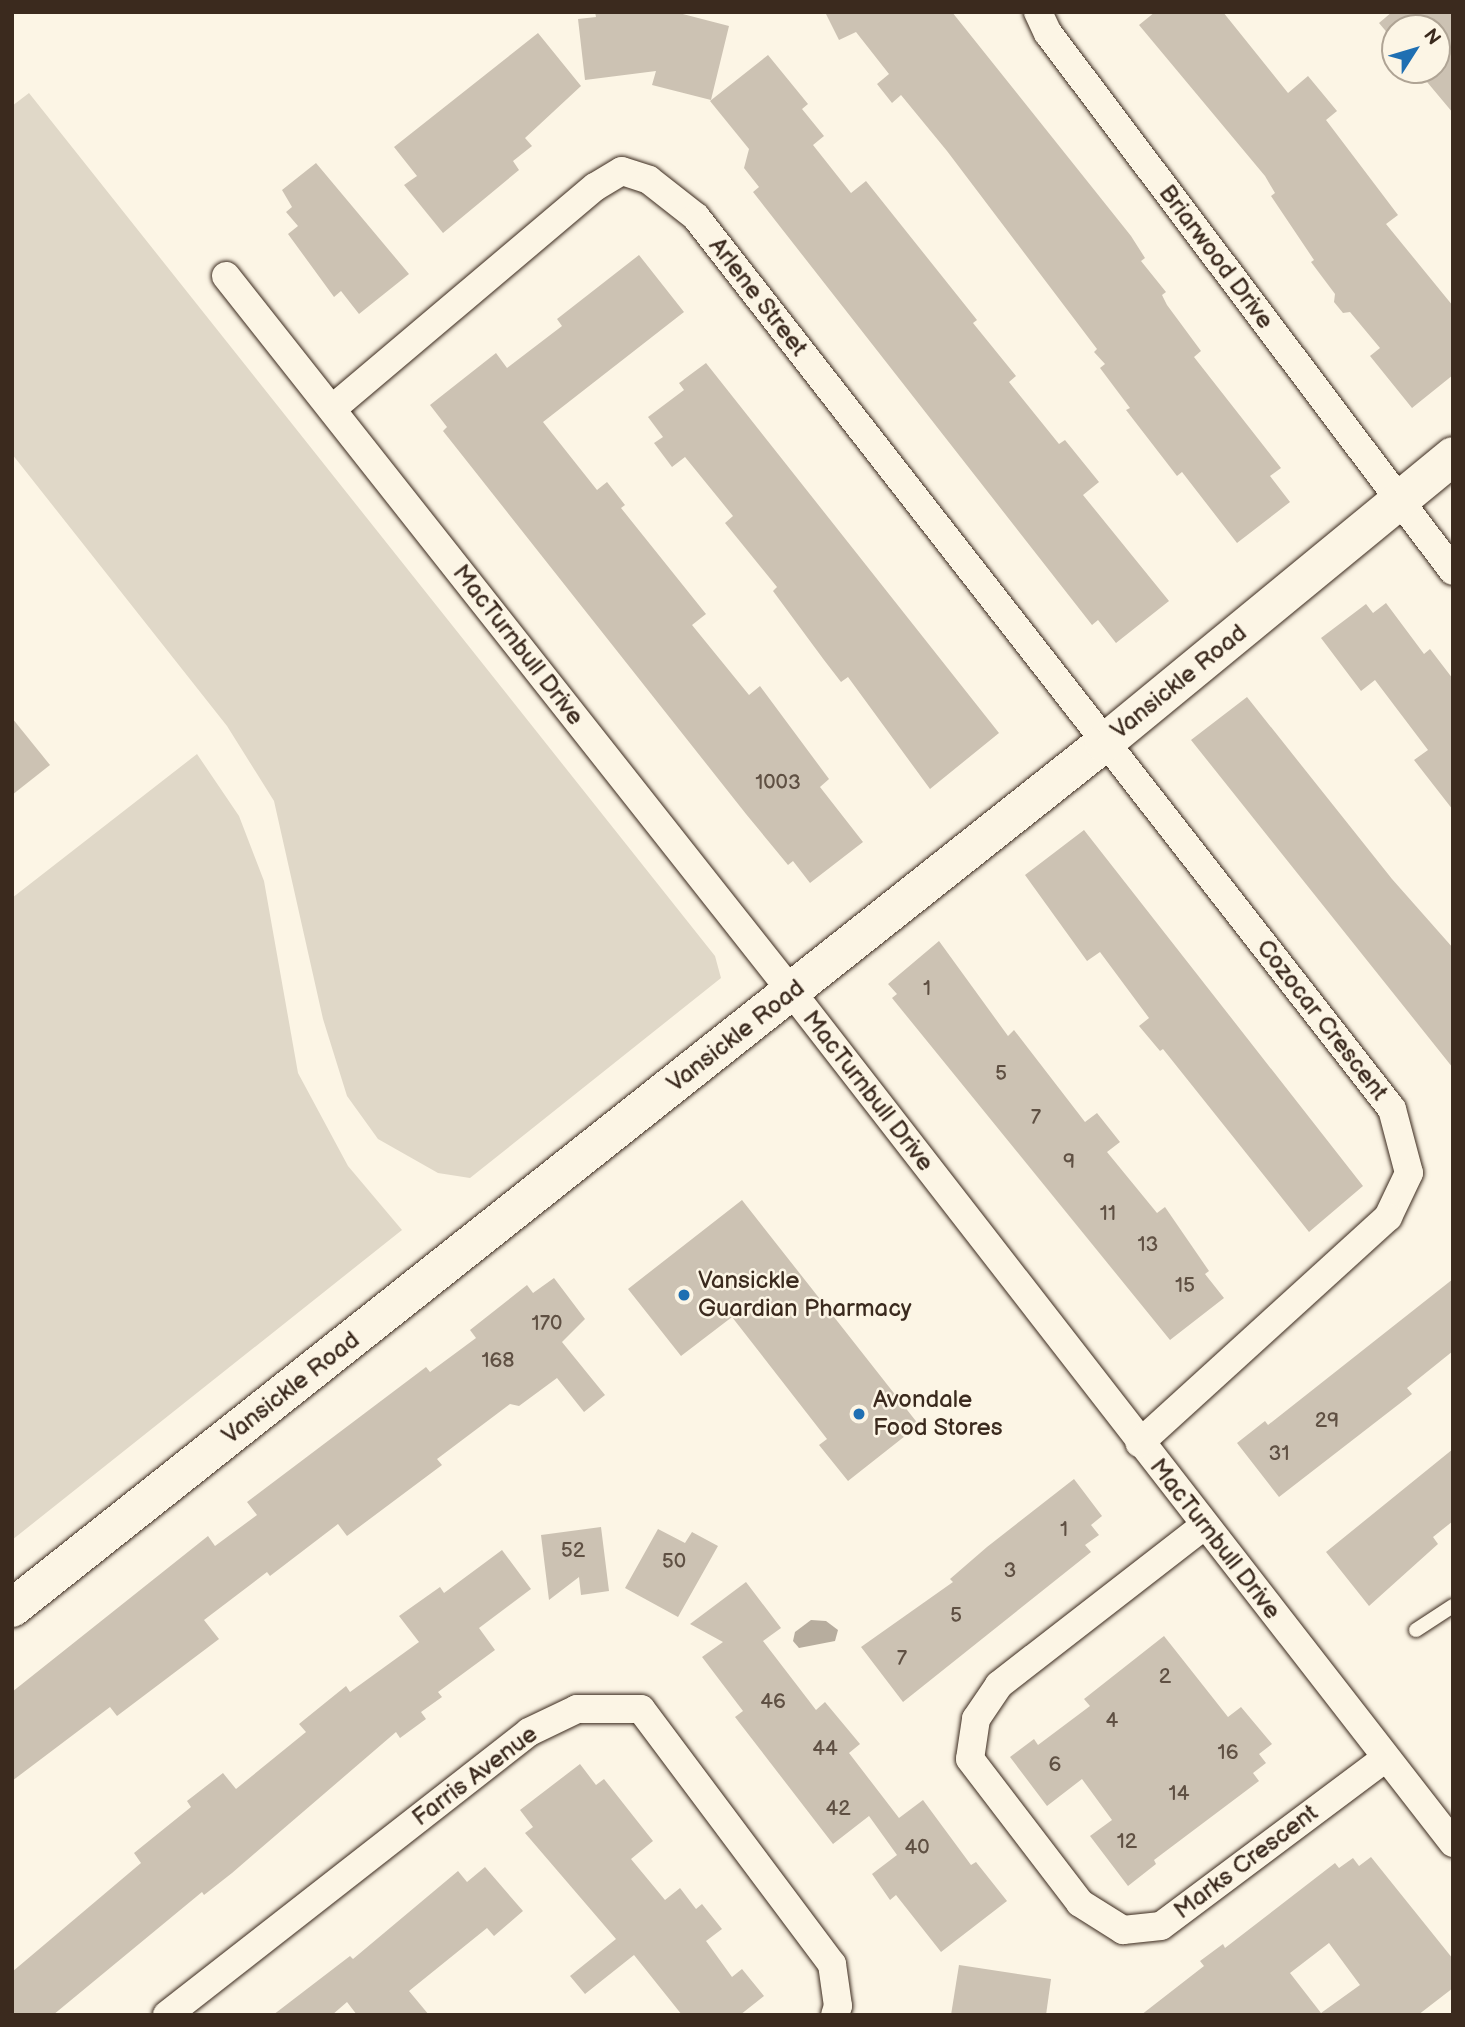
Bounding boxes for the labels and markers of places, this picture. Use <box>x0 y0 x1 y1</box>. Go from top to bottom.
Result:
place label: Vansickle Guardian Pharmacy <box>698 1267 912 1323</box>
marker: Vansickle Guardian Pharmacy <box>676 1287 692 1303</box>
place label: Avondale Food Stores <box>873 1386 1003 1442</box>
marker: Avondale Food Stores <box>851 1406 867 1422</box>

